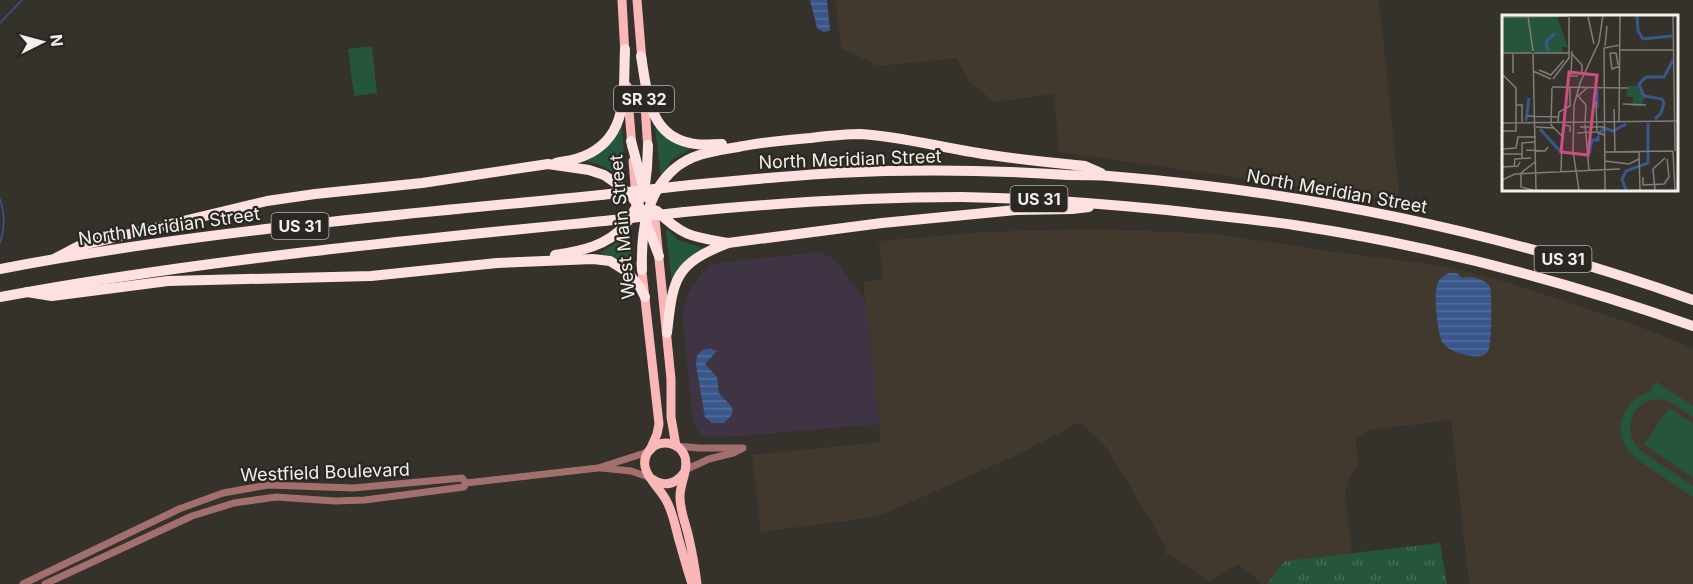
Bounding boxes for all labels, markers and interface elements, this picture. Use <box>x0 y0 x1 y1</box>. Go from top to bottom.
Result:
north arrow <box>12 12 72 72</box>
inset map <box>1502 15 1678 190</box>
text: N <box>46 33 68 48</box>
road number: SR 32 <box>614 86 674 112</box>
street label: North Meridian Street <box>758 145 942 173</box>
street label: West Main Street <box>605 154 639 300</box>
street label: North Meridian Street <box>1245 165 1429 217</box>
road number: US 31 <box>1010 186 1068 212</box>
street label: North Meridian Street <box>77 203 261 249</box>
road number: US 31 <box>272 213 328 239</box>
road number: US 31 <box>1534 246 1592 272</box>
street label: Westfield Boulevard <box>240 459 410 485</box>

